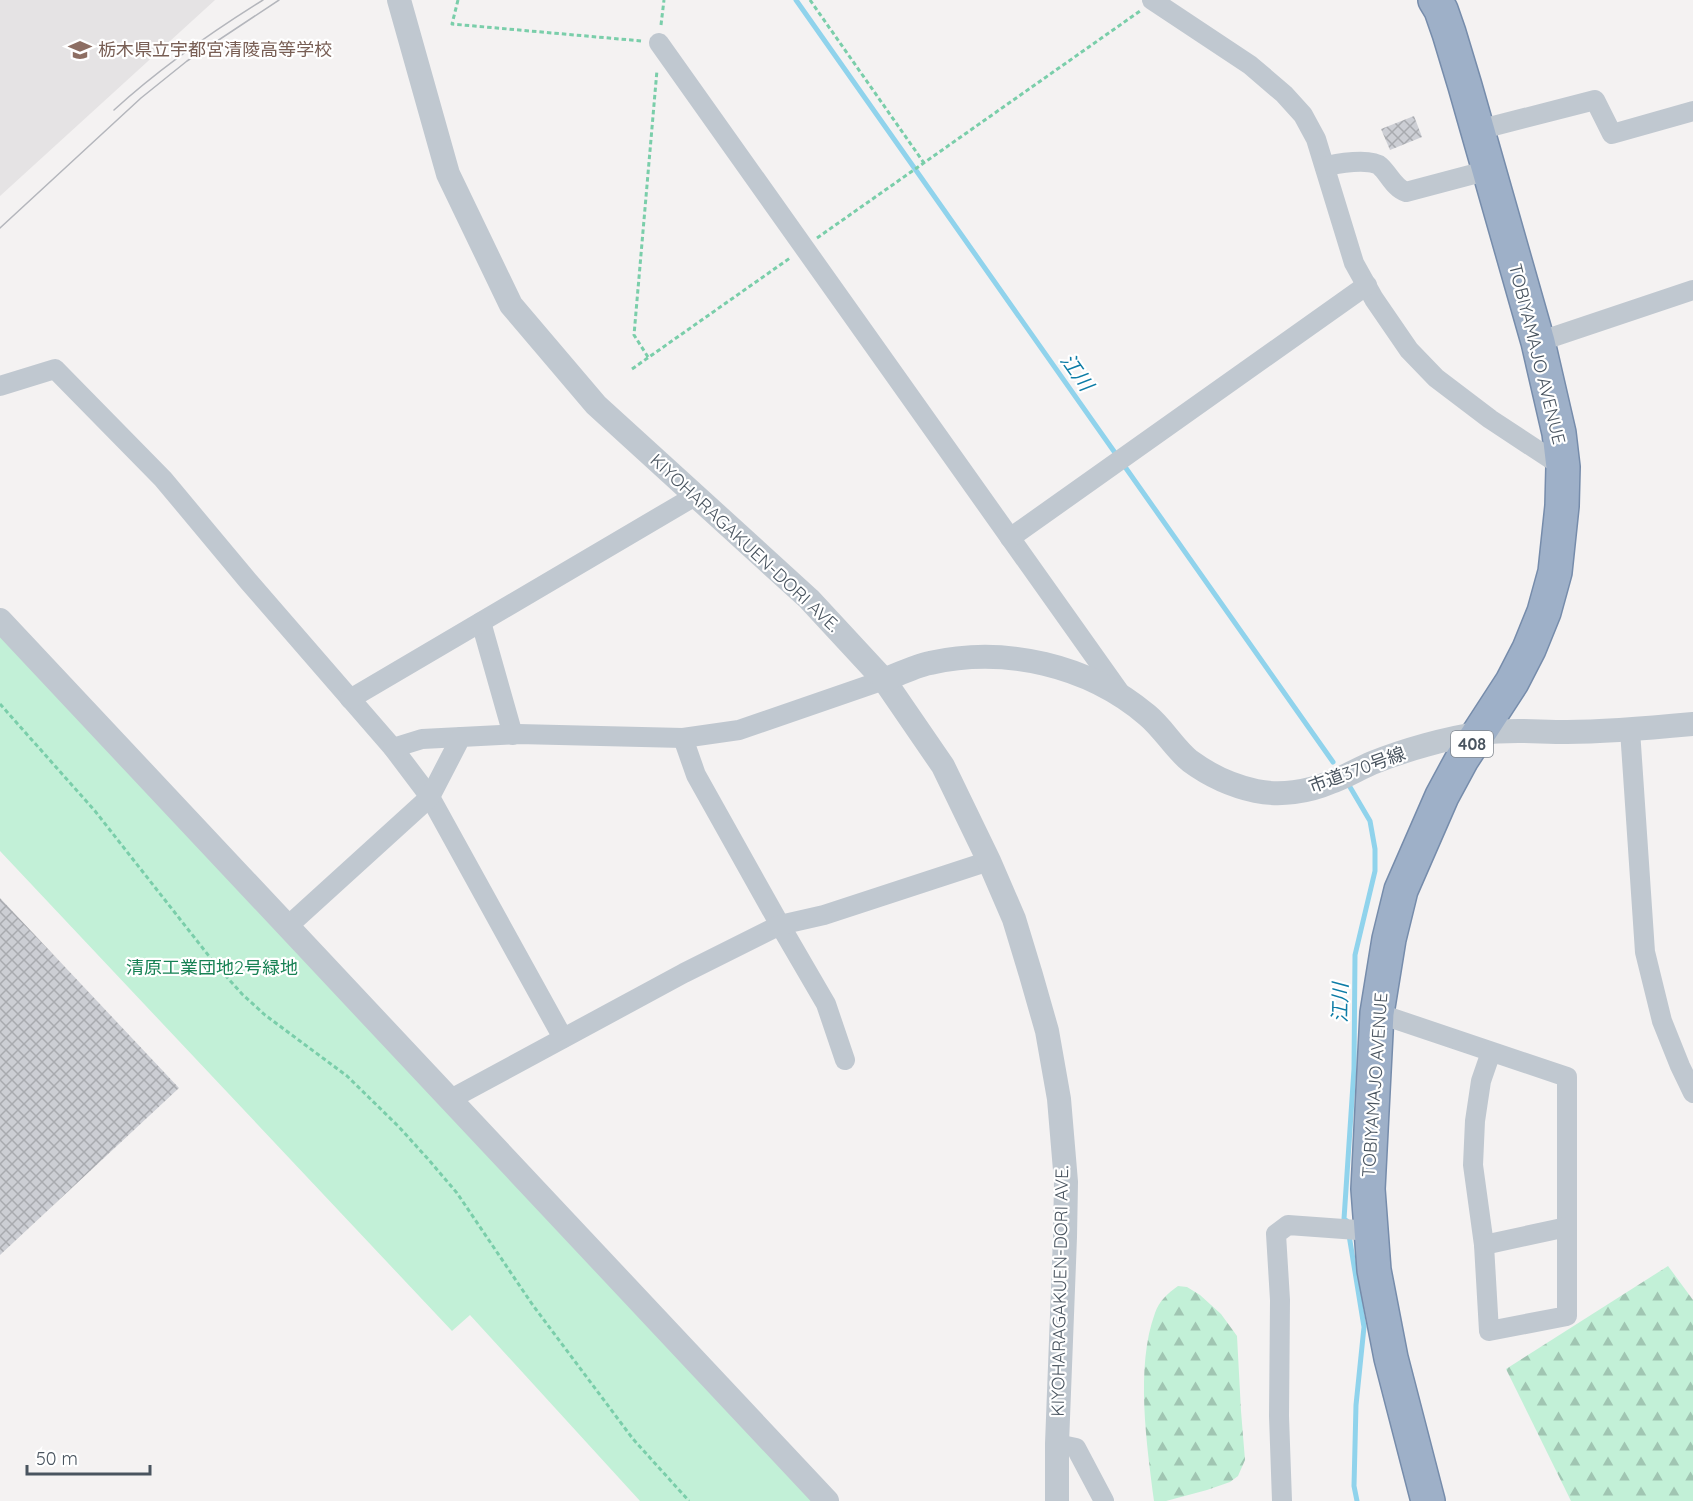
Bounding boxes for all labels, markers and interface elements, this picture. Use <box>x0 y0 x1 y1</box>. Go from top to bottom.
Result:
school or university icon: 栃木県立宇都宮清陵高等学校 <box>67 37 93 63</box>
place label: 栃木県立宇都宮清陵高等学校 <box>98 38 332 61</box>
street label: TOBIYAMAJO AVENUE <box>1504 261 1571 447</box>
water label: 江川 <box>1056 348 1100 397</box>
street label: KIYOHARAGAKUEN-DORI AVE. <box>646 449 845 637</box>
road number: 408 <box>1451 731 1493 757</box>
street label: 市道370号線 <box>1305 741 1408 798</box>
park label: 清原工業団地2号緑地 <box>126 956 298 979</box>
water label: 江川 <box>1327 981 1352 1023</box>
street label: TOBIYAMAJO AVENUE <box>1357 992 1392 1178</box>
street label: KIYOHARAGAKUEN-DORI AVE. <box>1046 1165 1073 1417</box>
scale bar <box>27 1438 150 1476</box>
text: 50 m <box>36 1447 78 1470</box>

